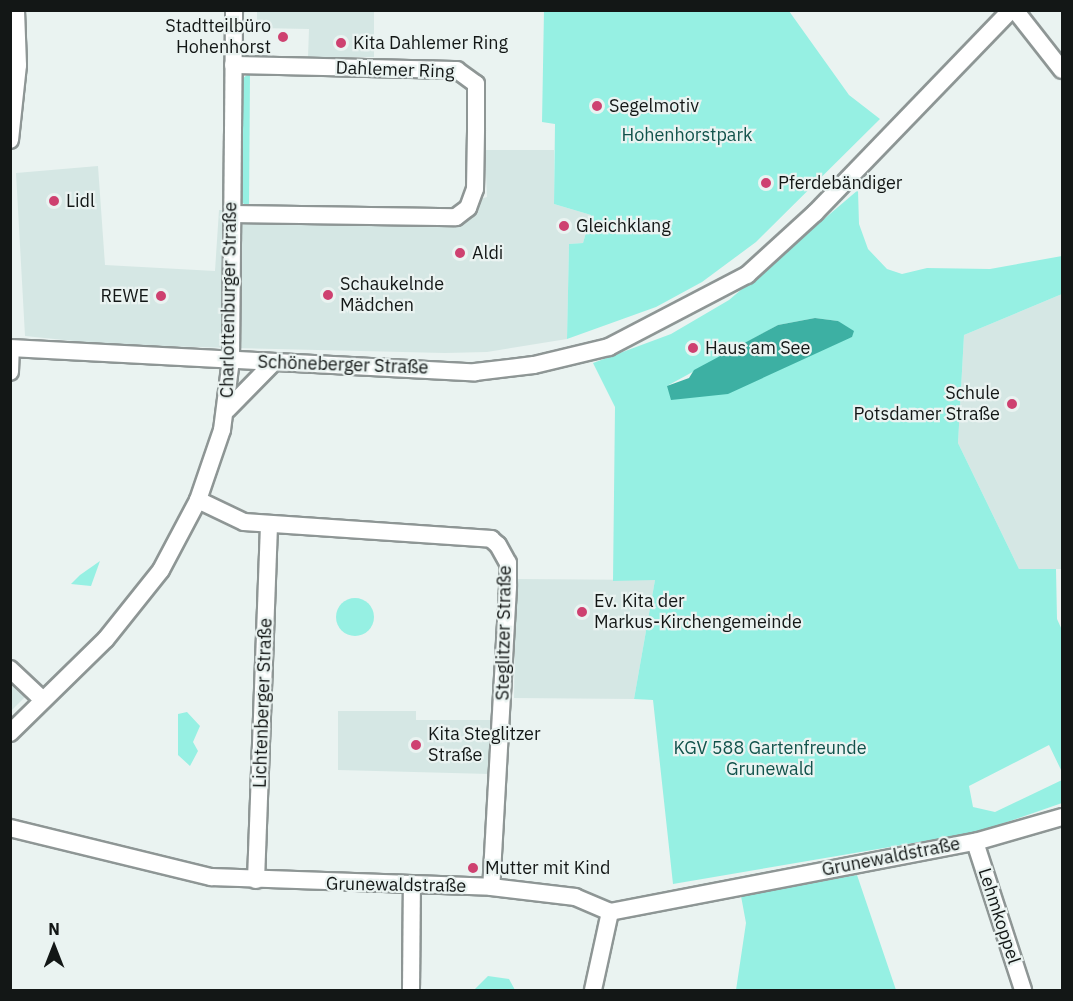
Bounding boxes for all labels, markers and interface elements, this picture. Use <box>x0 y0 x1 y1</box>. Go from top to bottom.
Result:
place label: Stadtteilbüro Hohenhorst <box>165 16 271 58</box>
marker: Stadtteilbüro Hohenhorst <box>276 30 290 44</box>
place label: Kita Dahlemer Ring <box>353 32 508 54</box>
marker: Kita Dahlemer Ring <box>334 36 348 50</box>
street label: Dahlemer Ring <box>335 57 455 83</box>
place label: Segelmotiv <box>609 95 699 117</box>
marker: Segelmotiv <box>590 99 604 113</box>
park label: Hohenhorstpark <box>621 124 753 146</box>
place label: Pferdebändiger <box>778 172 902 194</box>
marker: Pferdebändiger <box>759 176 773 190</box>
place label: Lidl <box>66 190 95 212</box>
marker: Lidl <box>47 194 61 208</box>
street label: Charlottenburger Straße <box>216 202 242 398</box>
place label: Gleichklang <box>576 215 671 237</box>
marker: Gleichklang <box>557 219 571 233</box>
place label: Aldi <box>472 242 503 264</box>
marker: Aldi <box>453 246 467 260</box>
place label: Schaukelnde Mädchen <box>340 274 444 316</box>
place label: REWE <box>100 285 149 307</box>
marker: Schaukelnde Mädchen <box>321 288 335 302</box>
marker: REWE <box>154 289 168 303</box>
place label: Haus am See <box>705 337 810 359</box>
marker: Haus am See <box>686 341 700 355</box>
street label: Schöneberger Straße <box>257 351 429 379</box>
place label: Schule Potsdamer Straße <box>853 383 1000 426</box>
marker: Schule Potsdamer Straße <box>1005 397 1019 411</box>
street label: Steglitzer Straße <box>492 565 516 701</box>
place label: Ev. Kita der Markus-Kirchengemeinde <box>594 591 802 634</box>
marker: Ev. Kita der Markus-Kirchengemeinde <box>575 605 589 619</box>
street label: Lichtenberger Straße <box>249 618 277 788</box>
place label: Kita Steglitzer Straße <box>428 724 541 766</box>
marker: Kita Steglitzer Straße <box>409 738 423 752</box>
park label: KGV 588 Gartenfreunde Grunewald <box>673 738 867 780</box>
street label: Grunewaldstraße <box>820 833 962 881</box>
place label: Mutter mit Kind <box>485 857 610 879</box>
marker: Mutter mit Kind <box>466 861 480 875</box>
street label: Lehmkoppel <box>973 865 1025 967</box>
street label: Grunewaldstraße <box>326 873 466 897</box>
north arrow <box>24 917 84 977</box>
text: N <box>48 919 60 939</box>

